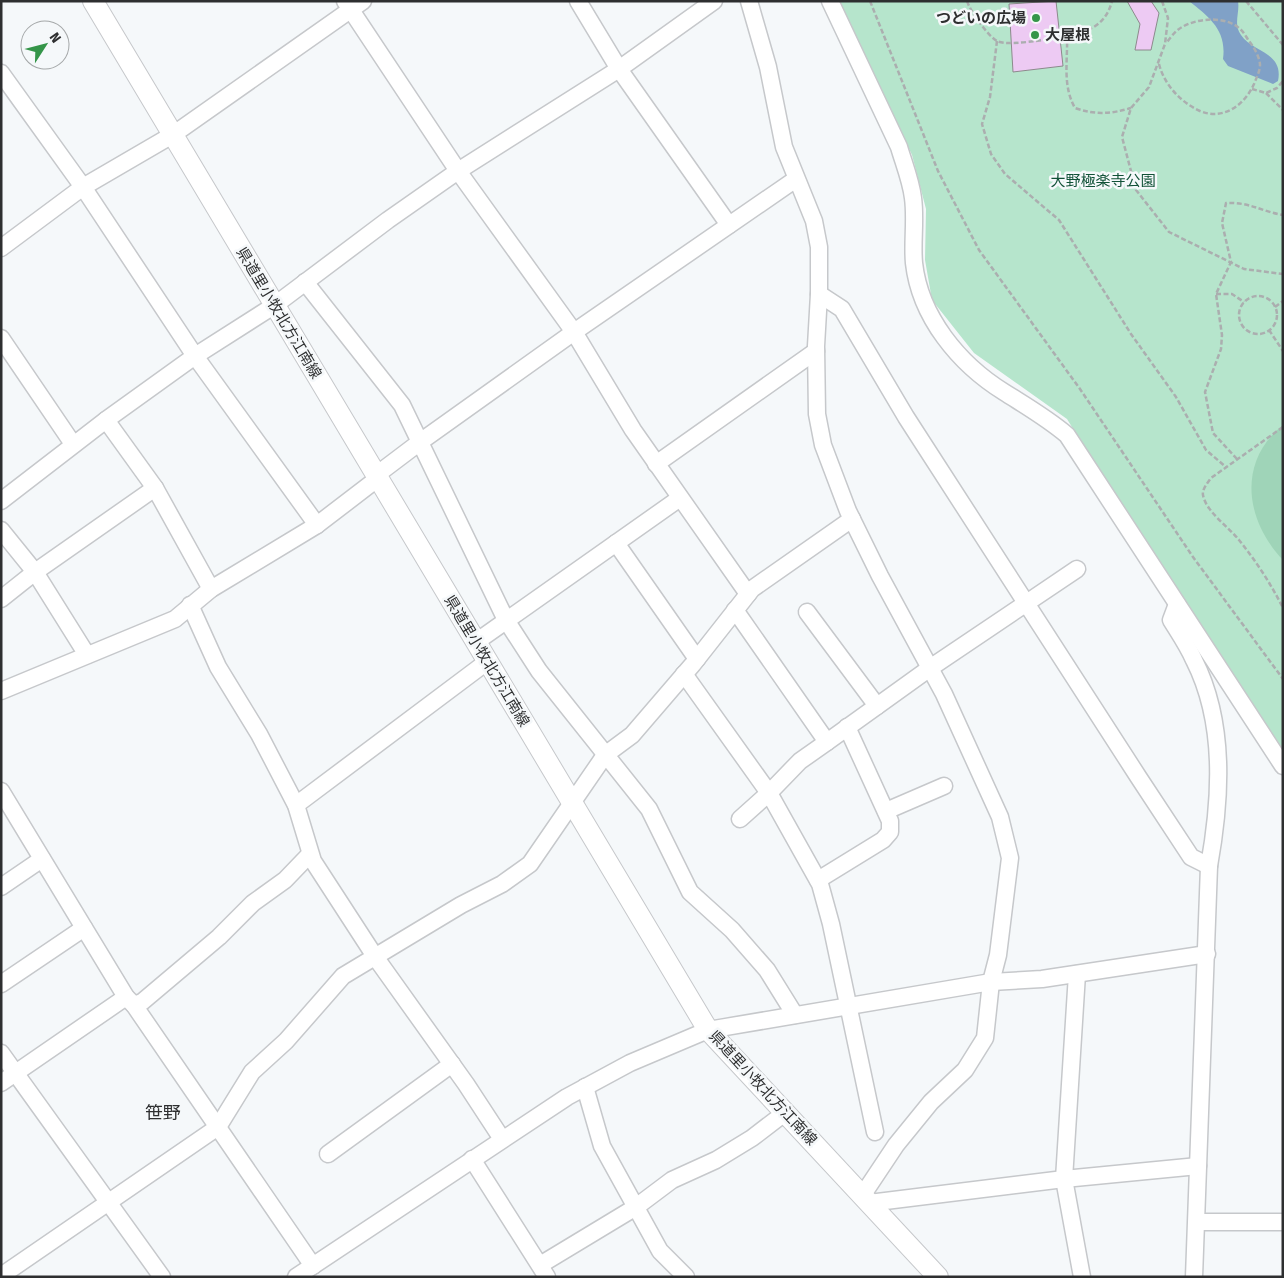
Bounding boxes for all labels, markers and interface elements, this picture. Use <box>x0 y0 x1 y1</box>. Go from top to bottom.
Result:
place label: つどいの広場 <box>936 9 1026 27</box>
marker: つどいの広場 <box>1030 12 1042 24</box>
north arrow <box>20 20 70 70</box>
place label: 大屋根 <box>1045 26 1090 44</box>
text: N <box>46 29 64 46</box>
marker: 大屋根 <box>1029 29 1041 41</box>
park label: 大野極楽寺公園 <box>1050 172 1156 190</box>
street label: 県道里小牧北方江南線 <box>233 244 325 382</box>
street label: 県道里小牧北方江南線 <box>441 592 533 730</box>
street label: 県道里小牧北方江南線 <box>705 1027 821 1149</box>
district label: 笹野 <box>145 1102 181 1124</box>

